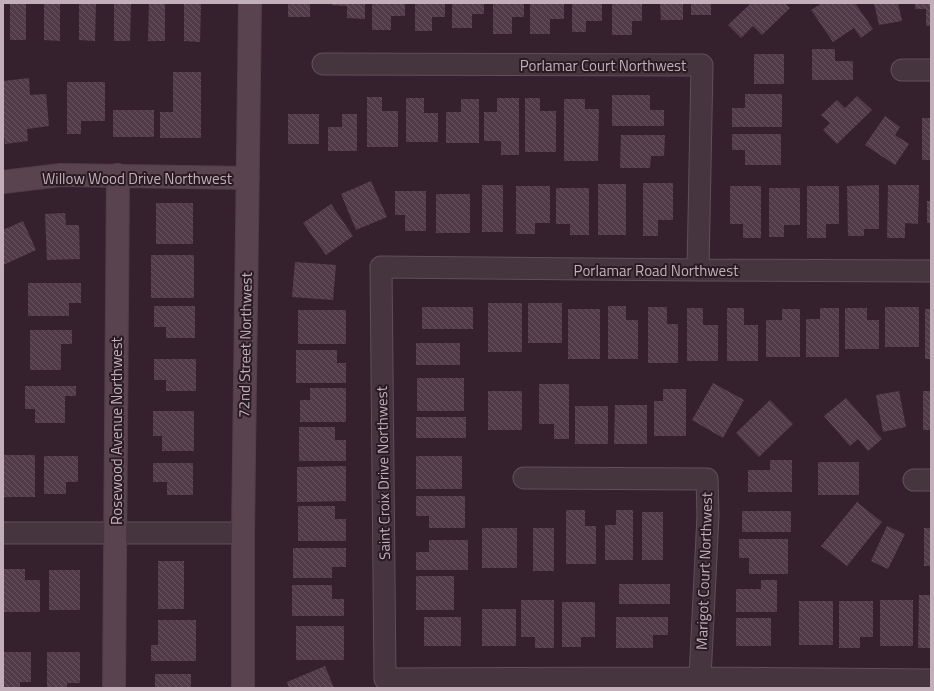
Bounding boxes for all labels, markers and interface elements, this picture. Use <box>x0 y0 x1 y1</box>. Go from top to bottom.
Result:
street label: Porlamar Court Northwest <box>520 54 687 77</box>
street label: Willow Wood Drive Northwest <box>42 167 233 190</box>
street label: Porlamar Road Northwest <box>574 259 739 282</box>
street label: 72nd Street Northwest <box>232 271 258 418</box>
street label: Rosewood Avenue Northwest <box>105 336 128 525</box>
street label: Saint Croix Drive Northwest <box>370 385 396 560</box>
street label: Marigot Court Northwest <box>690 491 718 650</box>

